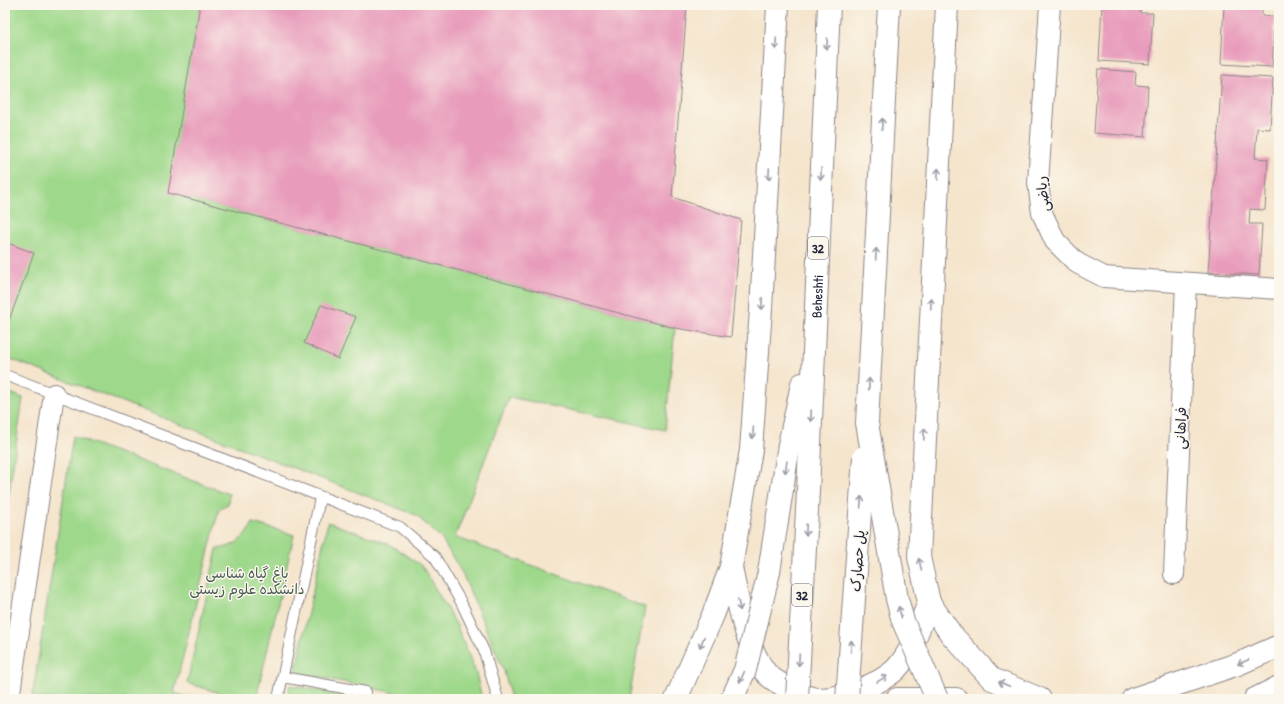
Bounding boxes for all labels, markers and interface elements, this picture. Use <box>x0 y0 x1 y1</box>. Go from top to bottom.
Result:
one-way arrow <box>773 37 780 50</box>
one-way arrow <box>823 37 830 50</box>
one-way arrow <box>879 118 886 131</box>
one-way arrow <box>765 167 773 180</box>
one-way arrow <box>818 167 825 180</box>
one-way arrow <box>934 168 941 181</box>
street label: ریاضی <box>1031 175 1053 213</box>
road number: 32 <box>808 237 828 259</box>
one-way arrow <box>872 248 879 261</box>
street label: Beheshti <box>806 274 827 318</box>
one-way arrow <box>758 297 765 310</box>
one-way arrow <box>927 298 935 311</box>
one-way arrow <box>865 378 872 391</box>
street label: فراهانی <box>1170 406 1190 450</box>
one-way arrow <box>807 409 815 422</box>
one-way arrow <box>749 426 756 439</box>
one-way arrow <box>921 428 928 441</box>
one-way arrow <box>782 460 790 473</box>
one-way arrow <box>858 496 865 509</box>
one-way arrow <box>802 523 809 536</box>
street label: پل حصارک <box>845 529 870 593</box>
one-way arrow <box>916 557 924 570</box>
park label: باغ گیاه شناسی دانشکده علوم زیستی <box>189 563 305 600</box>
road number: 32 <box>792 584 812 606</box>
one-way arrow <box>735 598 743 611</box>
one-way arrow <box>896 605 903 618</box>
one-way arrow <box>698 636 705 648</box>
one-way arrow <box>847 640 854 653</box>
one-way arrow <box>795 653 802 666</box>
one-way arrow <box>1238 658 1250 666</box>
one-way arrow <box>737 671 745 683</box>
one-way arrow <box>876 674 888 682</box>
one-way arrow <box>999 680 1011 687</box>

